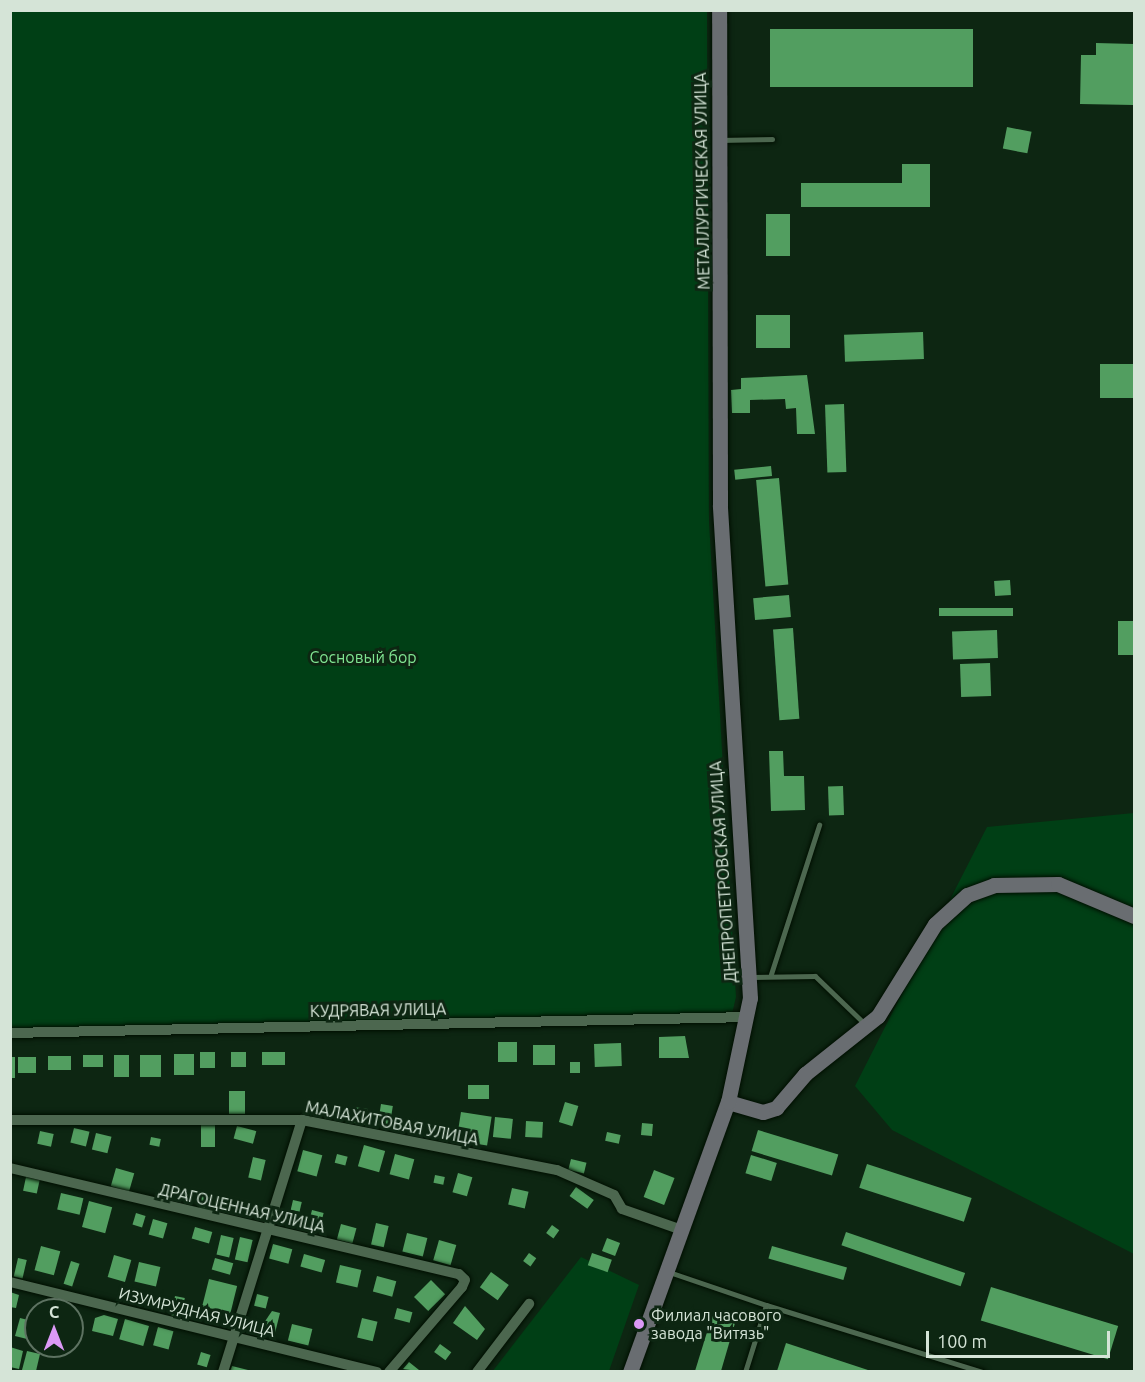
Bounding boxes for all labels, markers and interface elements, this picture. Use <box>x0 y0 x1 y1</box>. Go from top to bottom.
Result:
street label: МЕТАЛЛУРГИЧЕСКАЯ УЛИЦА <box>691 72 713 290</box>
park label: Сосновый бор <box>309 647 417 667</box>
street label: ДНЕПРОПЕТРОВСКАЯ УЛИЦА <box>706 760 740 984</box>
street label: КУДРЯВАЯ УЛИЦА <box>310 999 446 1021</box>
street label: МАЛАХИТОВАЯ УЛИЦА <box>304 1097 480 1149</box>
street label: ДРАГОЦЕННАЯ УЛИЦА <box>157 1180 327 1236</box>
street label: ИЗУМРУДНАЯ УЛИЦА <box>117 1283 277 1341</box>
north arrow <box>24 1298 84 1358</box>
text: С <box>49 1303 59 1321</box>
place label: Филиал часового завода "Витязь" <box>651 1305 782 1343</box>
marker: Филиал часового завода "Витязь" <box>632 1317 646 1331</box>
scale bar <box>929 1319 1114 1357</box>
text: 100 m <box>937 1331 987 1351</box>

